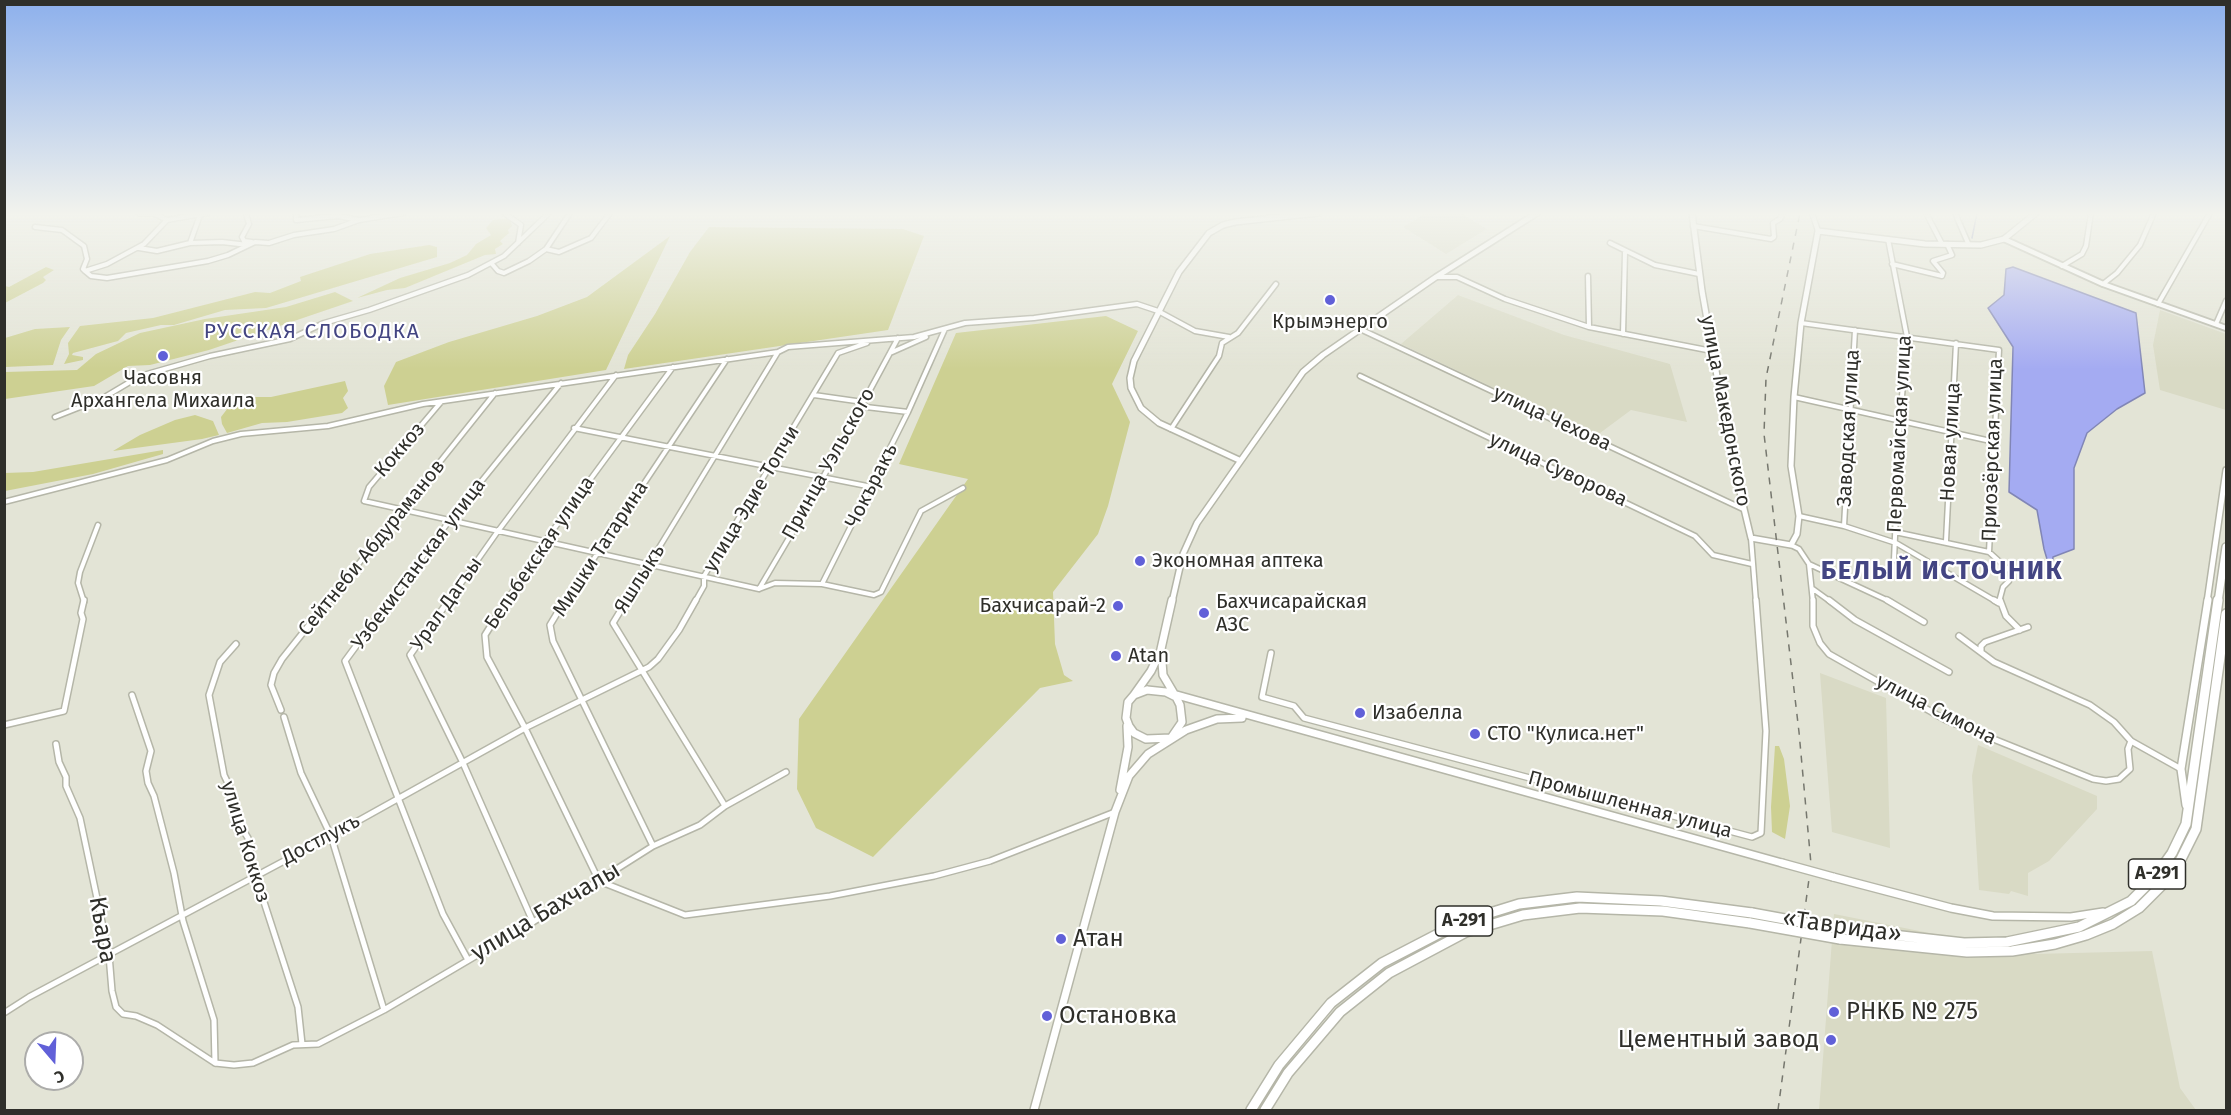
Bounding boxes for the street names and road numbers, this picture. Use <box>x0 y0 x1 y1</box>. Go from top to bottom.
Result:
street label: улица Македонского <box>1695 313 1755 509</box>
street label: Первомайская улица <box>1883 334 1917 534</box>
street label: Заводская улица <box>1833 349 1865 507</box>
street label: Приозёрская улица <box>1978 358 2008 542</box>
street label: улица Чехова <box>1489 381 1615 457</box>
street label: Новая улица <box>1936 382 1966 502</box>
street label: Принца Уэльского <box>777 384 881 544</box>
street label: Коккоз <box>370 418 430 482</box>
street label: улица Эдие Топчи <box>699 421 805 577</box>
street label: улица Суворова <box>1485 428 1631 512</box>
street label: Чокъракъ <box>841 440 903 532</box>
street label: Сейтнеби Абдураманов <box>293 455 451 641</box>
street label: Бельбекская улица <box>480 472 600 634</box>
street label: Узбекистанская улица <box>347 474 491 654</box>
street label: Мишки Татарина <box>548 477 654 621</box>
street label: Яшлыкъ <box>610 540 670 618</box>
street label: Урал Дагъы <box>406 553 488 655</box>
street label: улица Симона <box>1872 669 2000 751</box>
street label: Промышленная улица <box>1525 766 1735 844</box>
street label: улица Коккоз <box>215 778 275 906</box>
street label: Достлукъ <box>278 809 364 871</box>
street label: улица Бахчалы <box>466 856 626 968</box>
road number: А-291 <box>2128 859 2186 889</box>
street label: Къара <box>82 894 122 966</box>
street label: «Таврида» <box>1781 904 1903 950</box>
road number: А-291 <box>1436 906 1492 936</box>

